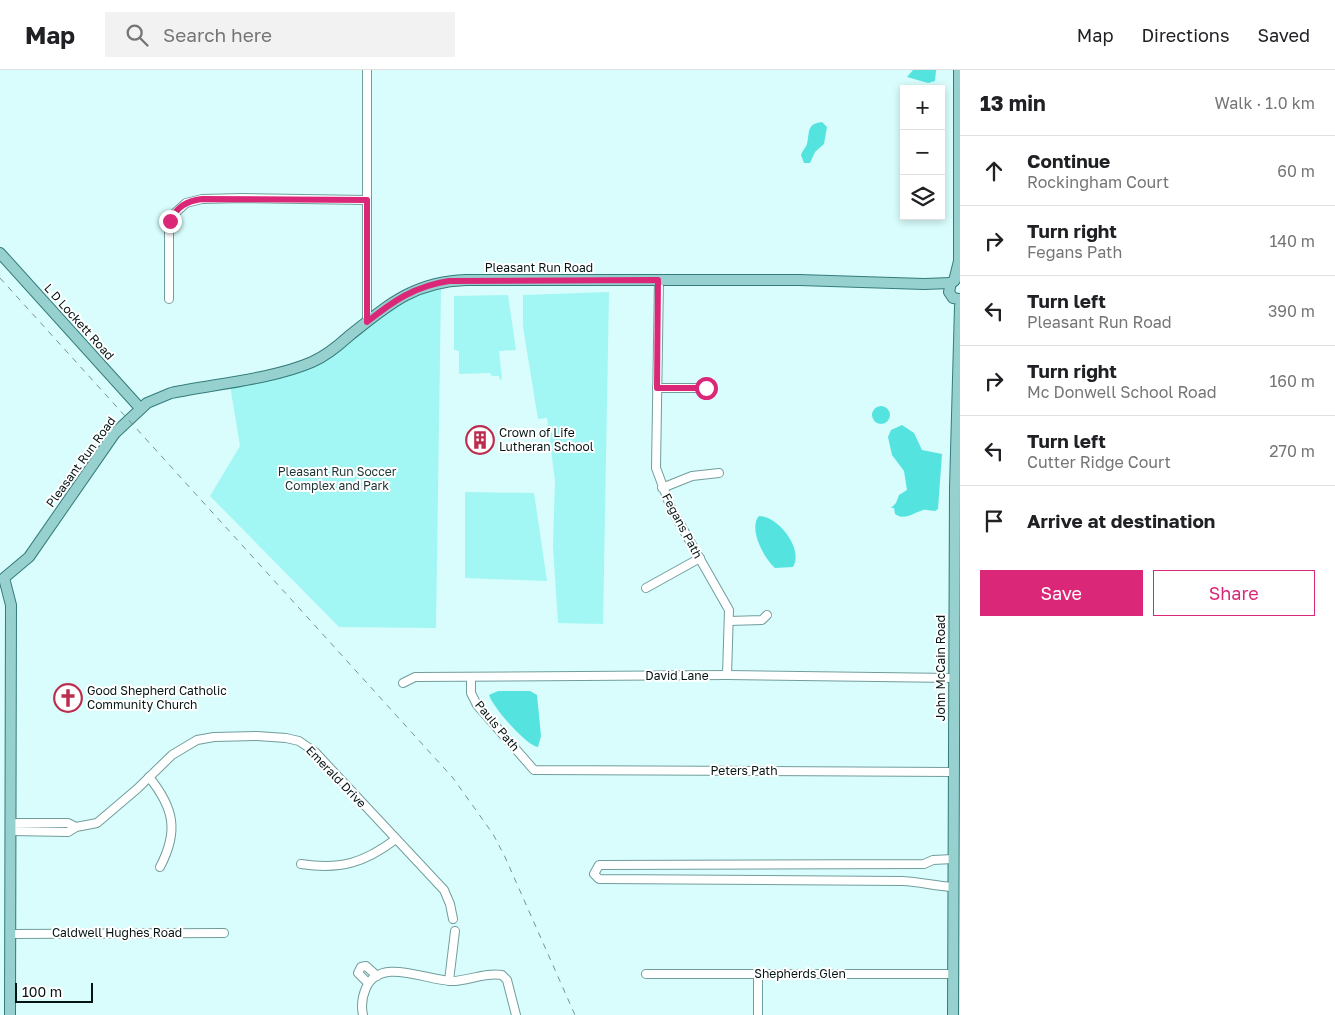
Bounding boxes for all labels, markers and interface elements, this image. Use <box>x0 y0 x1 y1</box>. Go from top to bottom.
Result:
search box <box>105 12 455 57</box>
text: Map <box>25 20 75 49</box>
icon: search <box>123 21 151 49</box>
text: Search here <box>163 23 272 46</box>
text: Map <box>1077 24 1113 46</box>
text: Directions <box>1141 24 1229 46</box>
text: Saved <box>1257 24 1310 46</box>
map controls <box>900 85 945 220</box>
button: + <box>900 85 945 130</box>
text: 13 min <box>980 90 1046 116</box>
text: Walk · 1.0 km <box>1215 93 1315 113</box>
button: − <box>900 130 945 175</box>
text: Continue <box>1027 149 1110 172</box>
icon: ahead <box>980 157 1008 185</box>
text: 60 m <box>1277 161 1315 181</box>
text: Rockingham Court <box>1027 172 1169 192</box>
button: layers <box>900 175 945 220</box>
route end <box>159 210 182 233</box>
text: Turn right <box>1027 219 1117 242</box>
icon: right <box>980 227 1008 255</box>
text: 140 m <box>1269 231 1315 251</box>
text: Fegans Path <box>1027 242 1122 262</box>
street label: Pleasant Run Road <box>485 260 593 275</box>
street label: L D Lockett Road <box>41 281 117 363</box>
text: Turn left <box>1027 289 1106 312</box>
icon: left <box>980 297 1008 325</box>
text: 390 m <box>1268 301 1315 321</box>
text: Pleasant Run Road <box>1027 312 1172 332</box>
text: Turn right <box>1027 359 1117 382</box>
icon: right <box>980 367 1008 395</box>
text: 160 m <box>1269 371 1315 391</box>
route start <box>695 377 718 400</box>
text: Mc Donwell School Road <box>1027 382 1217 402</box>
street label: Pleasant Run Road <box>43 413 119 510</box>
building icon: Crown of Life Lutheran School <box>465 425 495 455</box>
place label: Crown of Life Lutheran School <box>499 425 594 454</box>
text: Turn left <box>1027 429 1106 452</box>
icon: left <box>980 437 1008 465</box>
text: 270 m <box>1269 441 1315 461</box>
text: Cutter Ridge Court <box>1027 452 1171 472</box>
park label: Pleasant Run Soccer Complex and Park <box>278 464 397 493</box>
street label: Fegans Path <box>659 491 706 561</box>
icon: arrive <box>980 507 1008 535</box>
text: Arrive at destination <box>1027 509 1215 532</box>
button: Save <box>980 570 1143 616</box>
button: Share <box>1153 570 1315 616</box>
street label: John McCain Road <box>933 615 948 721</box>
street label: David Lane <box>645 668 709 683</box>
church icon: Good Shepherd Catholic Community Church <box>53 683 83 713</box>
place label: Good Shepherd Catholic Community Church <box>87 683 227 712</box>
street label: Pauls Path <box>472 697 523 754</box>
street label: Emerald Drive <box>303 743 370 811</box>
street label: Peters Path <box>710 763 778 778</box>
street label: Caldwell Hughes Road <box>52 925 182 940</box>
street label: Shepherds Glen <box>754 966 846 981</box>
scale bar <box>15 980 92 1003</box>
text: 100 m <box>22 983 62 1000</box>

